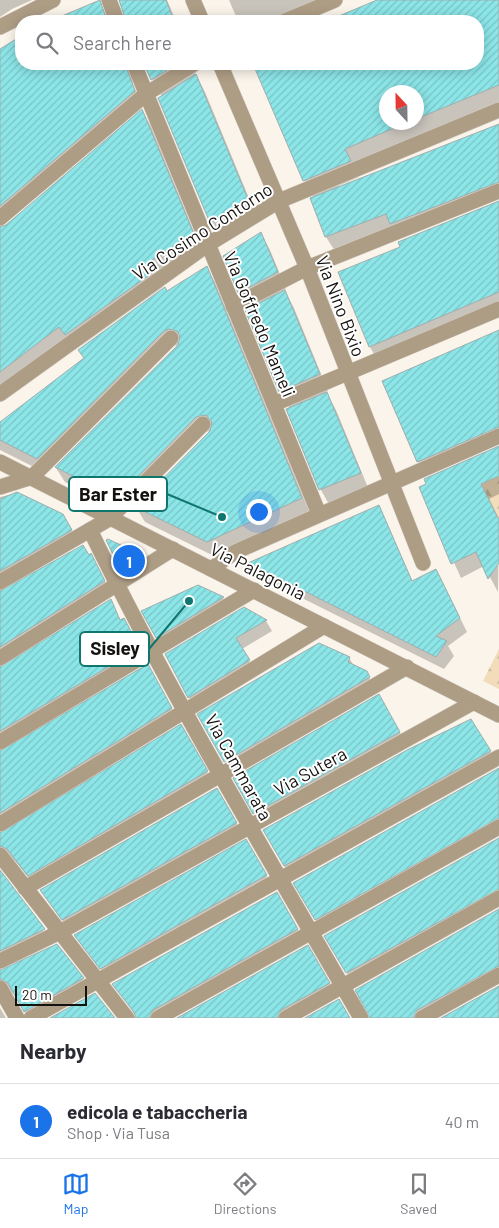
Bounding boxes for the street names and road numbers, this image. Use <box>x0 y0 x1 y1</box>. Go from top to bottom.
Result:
street label: Via Cosimo Contorno <box>128 178 276 284</box>
street label: Via Goffredo Mameli <box>219 248 301 400</box>
street label: Via Nino Bixio <box>312 252 370 360</box>
street label: Via Palagonia <box>207 538 309 604</box>
street label: Via Cammarata <box>201 710 277 824</box>
street label: Via Sutera <box>270 742 350 800</box>

